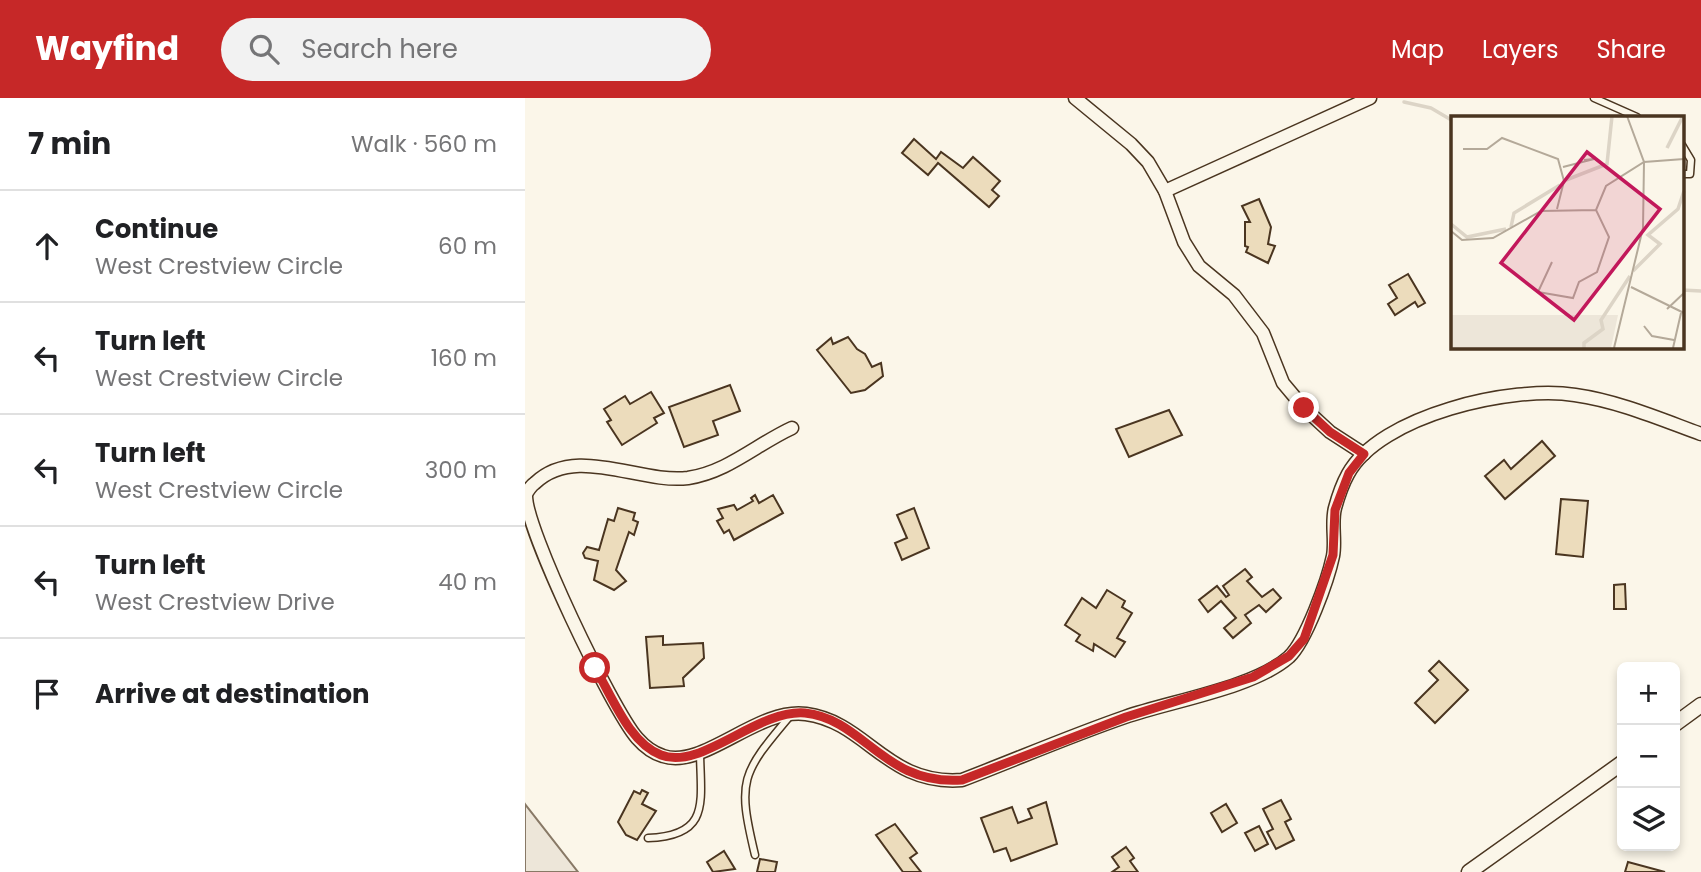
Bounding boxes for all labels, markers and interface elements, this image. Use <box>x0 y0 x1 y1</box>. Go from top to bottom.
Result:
search box <box>221 18 711 81</box>
text: Wayfind <box>35 25 179 72</box>
icon: search <box>245 30 283 68</box>
text: Search here <box>301 31 458 67</box>
text: Map <box>1391 33 1444 66</box>
text: Layers <box>1482 33 1558 66</box>
text: Share <box>1596 33 1666 66</box>
inset map <box>1451 116 1683 348</box>
text: 7 min <box>28 122 111 165</box>
text: Walk · 560 m <box>351 128 497 160</box>
text: Continue <box>95 211 218 247</box>
icon: ahead <box>28 227 66 265</box>
text: 60 m <box>438 230 497 262</box>
text: West Crestview Circle <box>95 250 343 282</box>
text: Turn left <box>95 323 206 359</box>
icon: left <box>28 339 66 377</box>
text: 160 m <box>431 342 497 374</box>
text: West Crestview Circle <box>95 362 343 394</box>
route end <box>1288 392 1319 423</box>
text: Turn left <box>95 435 206 471</box>
icon: left <box>28 451 66 489</box>
text: 300 m <box>425 454 497 486</box>
text: West Crestview Circle <box>95 474 343 506</box>
text: Turn left <box>95 547 206 583</box>
icon: left <box>28 563 66 601</box>
text: 40 m <box>438 566 497 598</box>
text: West Crestview Drive <box>95 586 335 618</box>
route start <box>579 652 610 683</box>
map controls <box>1617 662 1680 851</box>
button: + <box>1617 662 1680 725</box>
icon: arrive <box>28 675 66 713</box>
text: Arrive at destination <box>95 676 370 712</box>
button: − <box>1617 725 1680 788</box>
button: layers <box>1617 788 1680 851</box>

